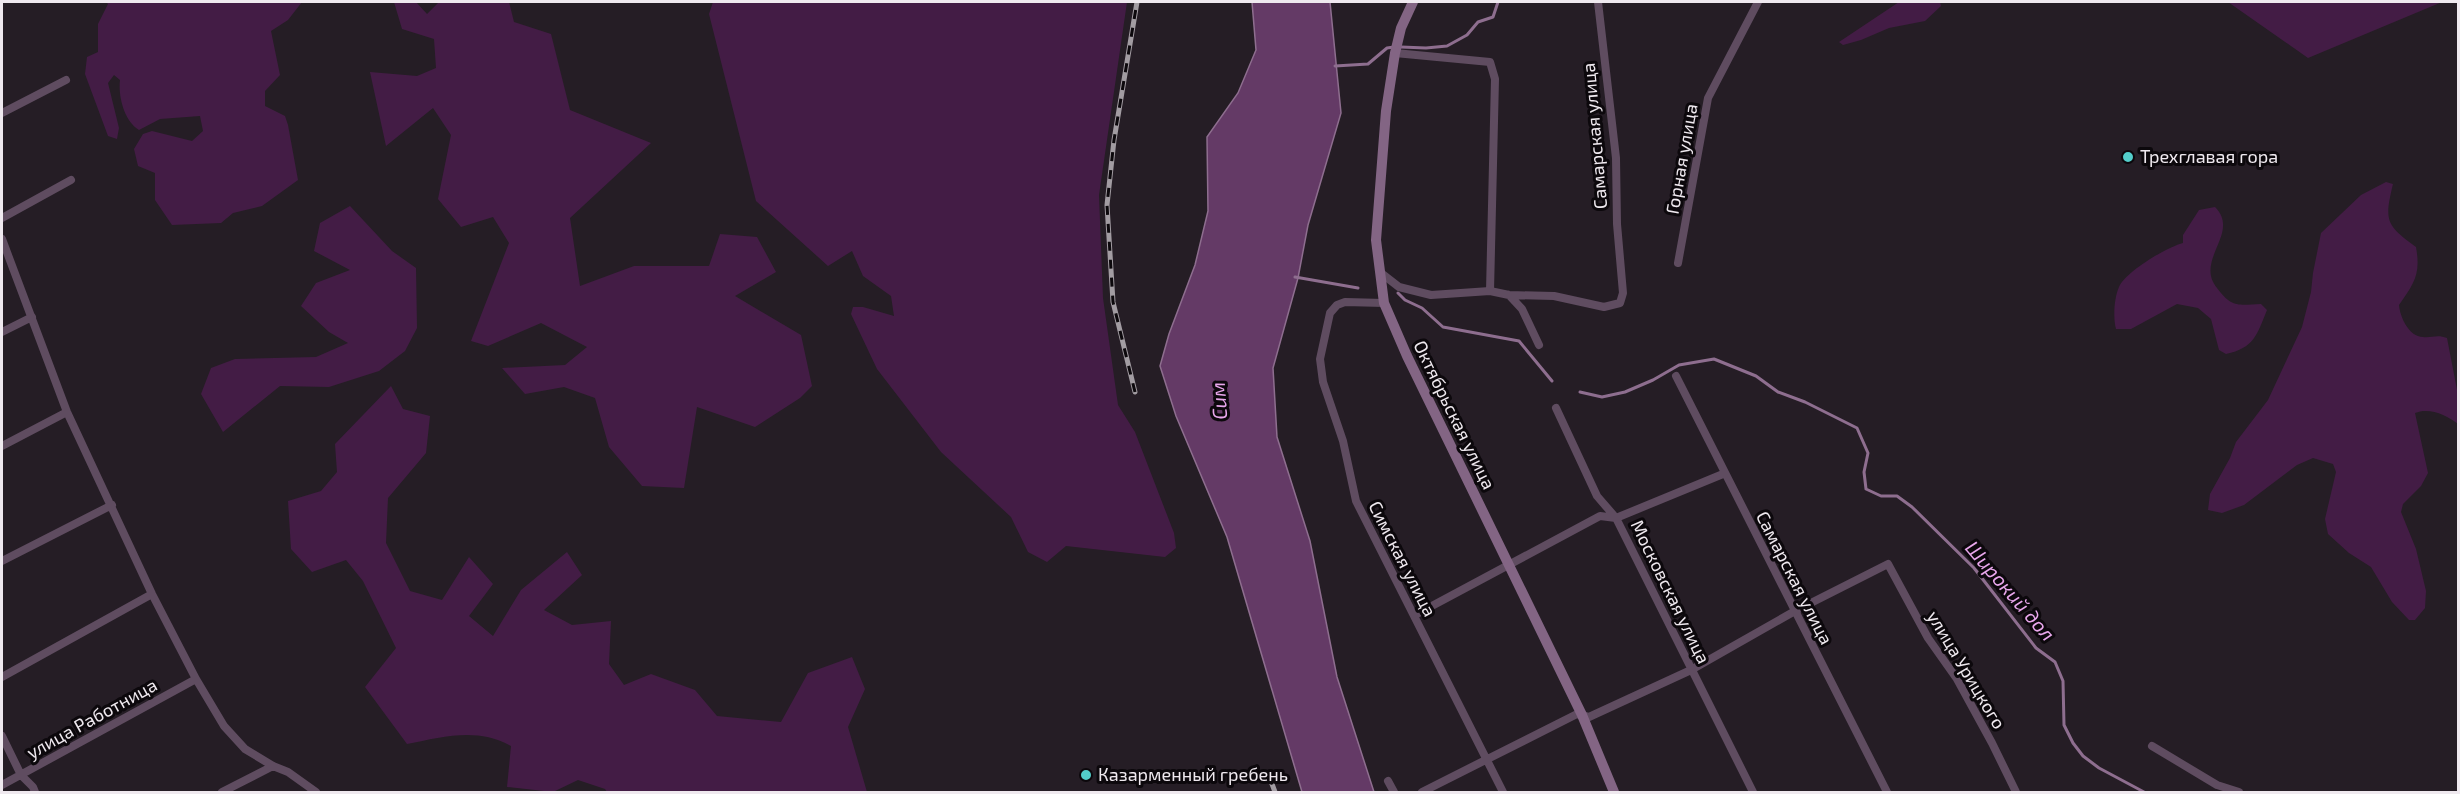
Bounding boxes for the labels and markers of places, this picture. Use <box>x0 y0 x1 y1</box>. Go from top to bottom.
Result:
place label: Трехглавая гора <box>2140 145 2278 167</box>
marker: Трехглавая гора <box>2121 150 2135 164</box>
place label: Казарменный гребень <box>1098 763 1288 785</box>
marker: Казарменный гребень <box>1079 768 1093 782</box>

